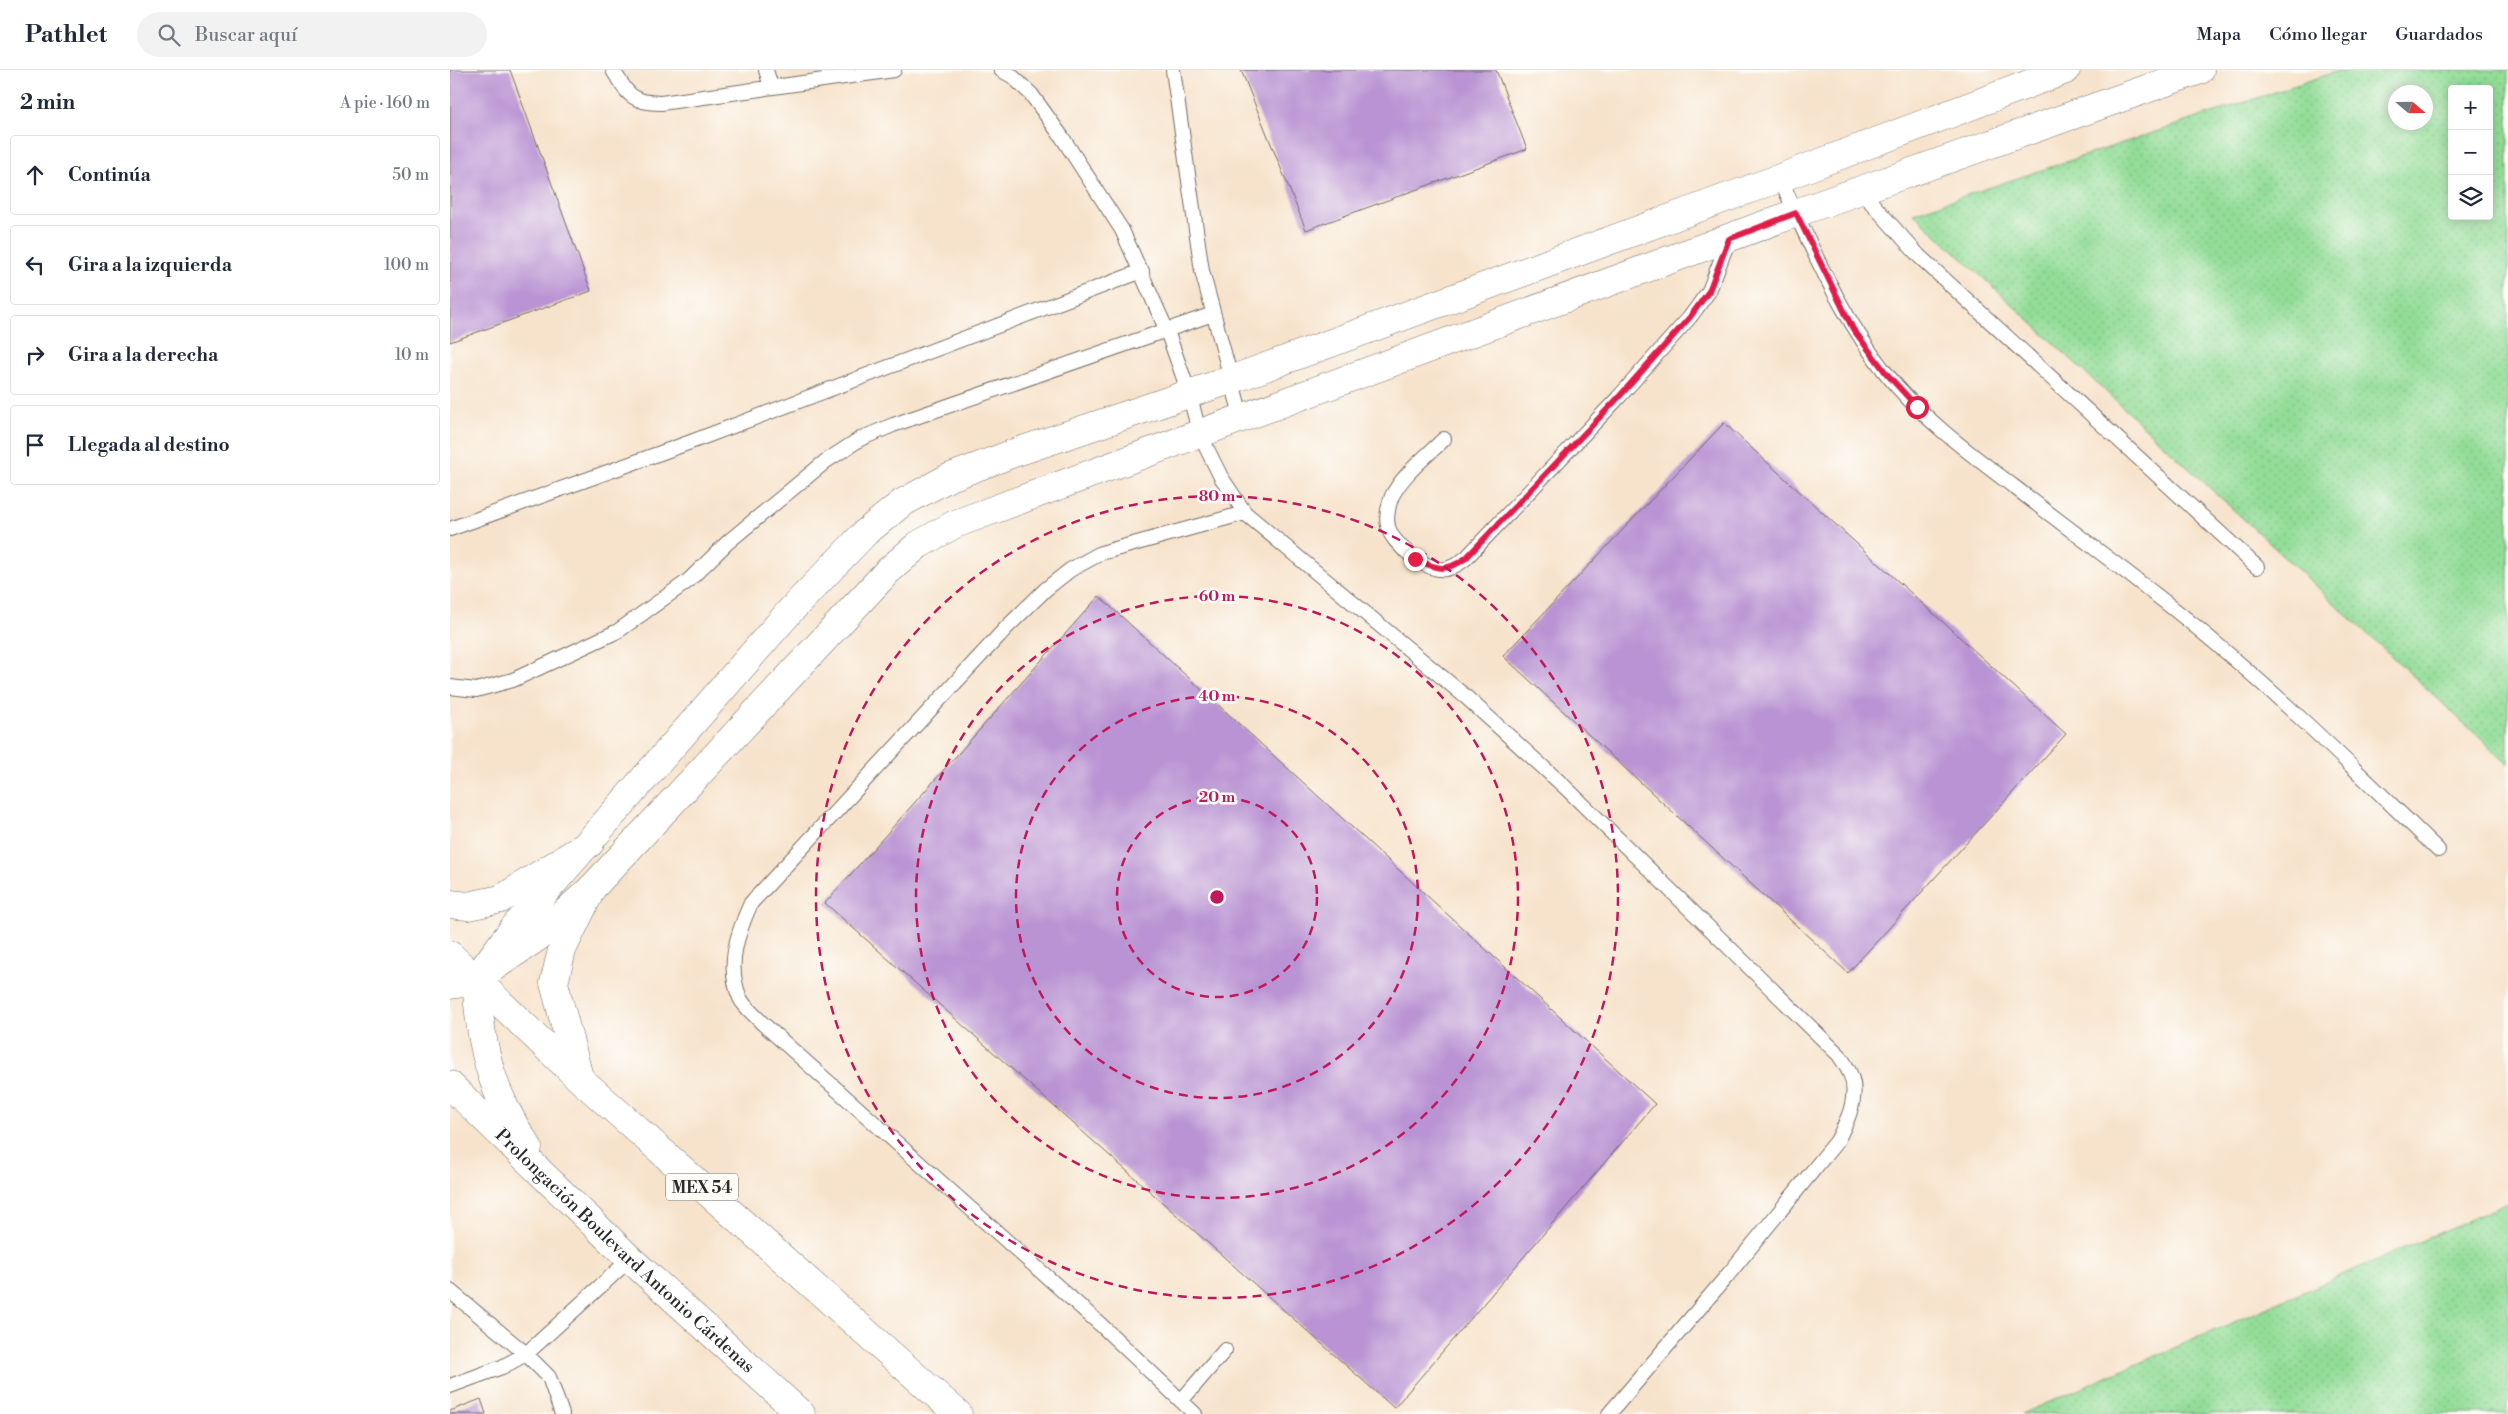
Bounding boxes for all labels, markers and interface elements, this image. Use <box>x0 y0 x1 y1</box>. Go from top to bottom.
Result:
search box <box>137 12 487 57</box>
text: Pathlet <box>25 20 107 50</box>
icon: search <box>155 21 183 49</box>
text: Buscar aquí <box>195 23 297 47</box>
text: Mapa <box>2197 23 2241 46</box>
text: Cómo llegar <box>2269 23 2367 46</box>
text: Guardados <box>2395 23 2483 46</box>
north arrow <box>2388 85 2433 130</box>
map controls <box>2448 85 2493 220</box>
button: + <box>2448 85 2493 130</box>
text: 2 min <box>20 90 75 116</box>
text: A pie · 160 m <box>340 93 430 113</box>
button: − <box>2448 130 2493 175</box>
icon: ahead <box>21 161 49 189</box>
text: Continúa <box>68 163 151 187</box>
text: 50 m <box>392 165 429 185</box>
button: layers <box>2448 175 2493 220</box>
icon: left <box>21 251 49 279</box>
text: Gira a la izquierda <box>68 253 232 277</box>
text: 100 m <box>384 255 429 275</box>
icon: right <box>21 341 49 369</box>
text: Gira a la derecha <box>68 343 218 367</box>
text: 10 m <box>395 345 429 365</box>
route start <box>1906 396 1929 419</box>
icon: arrive <box>21 431 49 459</box>
text: Llegada al destino <box>68 433 230 457</box>
text: 80 m <box>1199 487 1236 506</box>
route end <box>1404 548 1427 571</box>
text: 60 m <box>1199 587 1236 606</box>
text: 40 m <box>1198 687 1236 706</box>
text: 20 m <box>1199 788 1236 807</box>
centre of rings <box>1208 888 1226 906</box>
street label: Prolongación Boulevard Antonio Cárdenas <box>490 1124 759 1378</box>
road number: MEX 54 <box>666 1174 738 1200</box>

